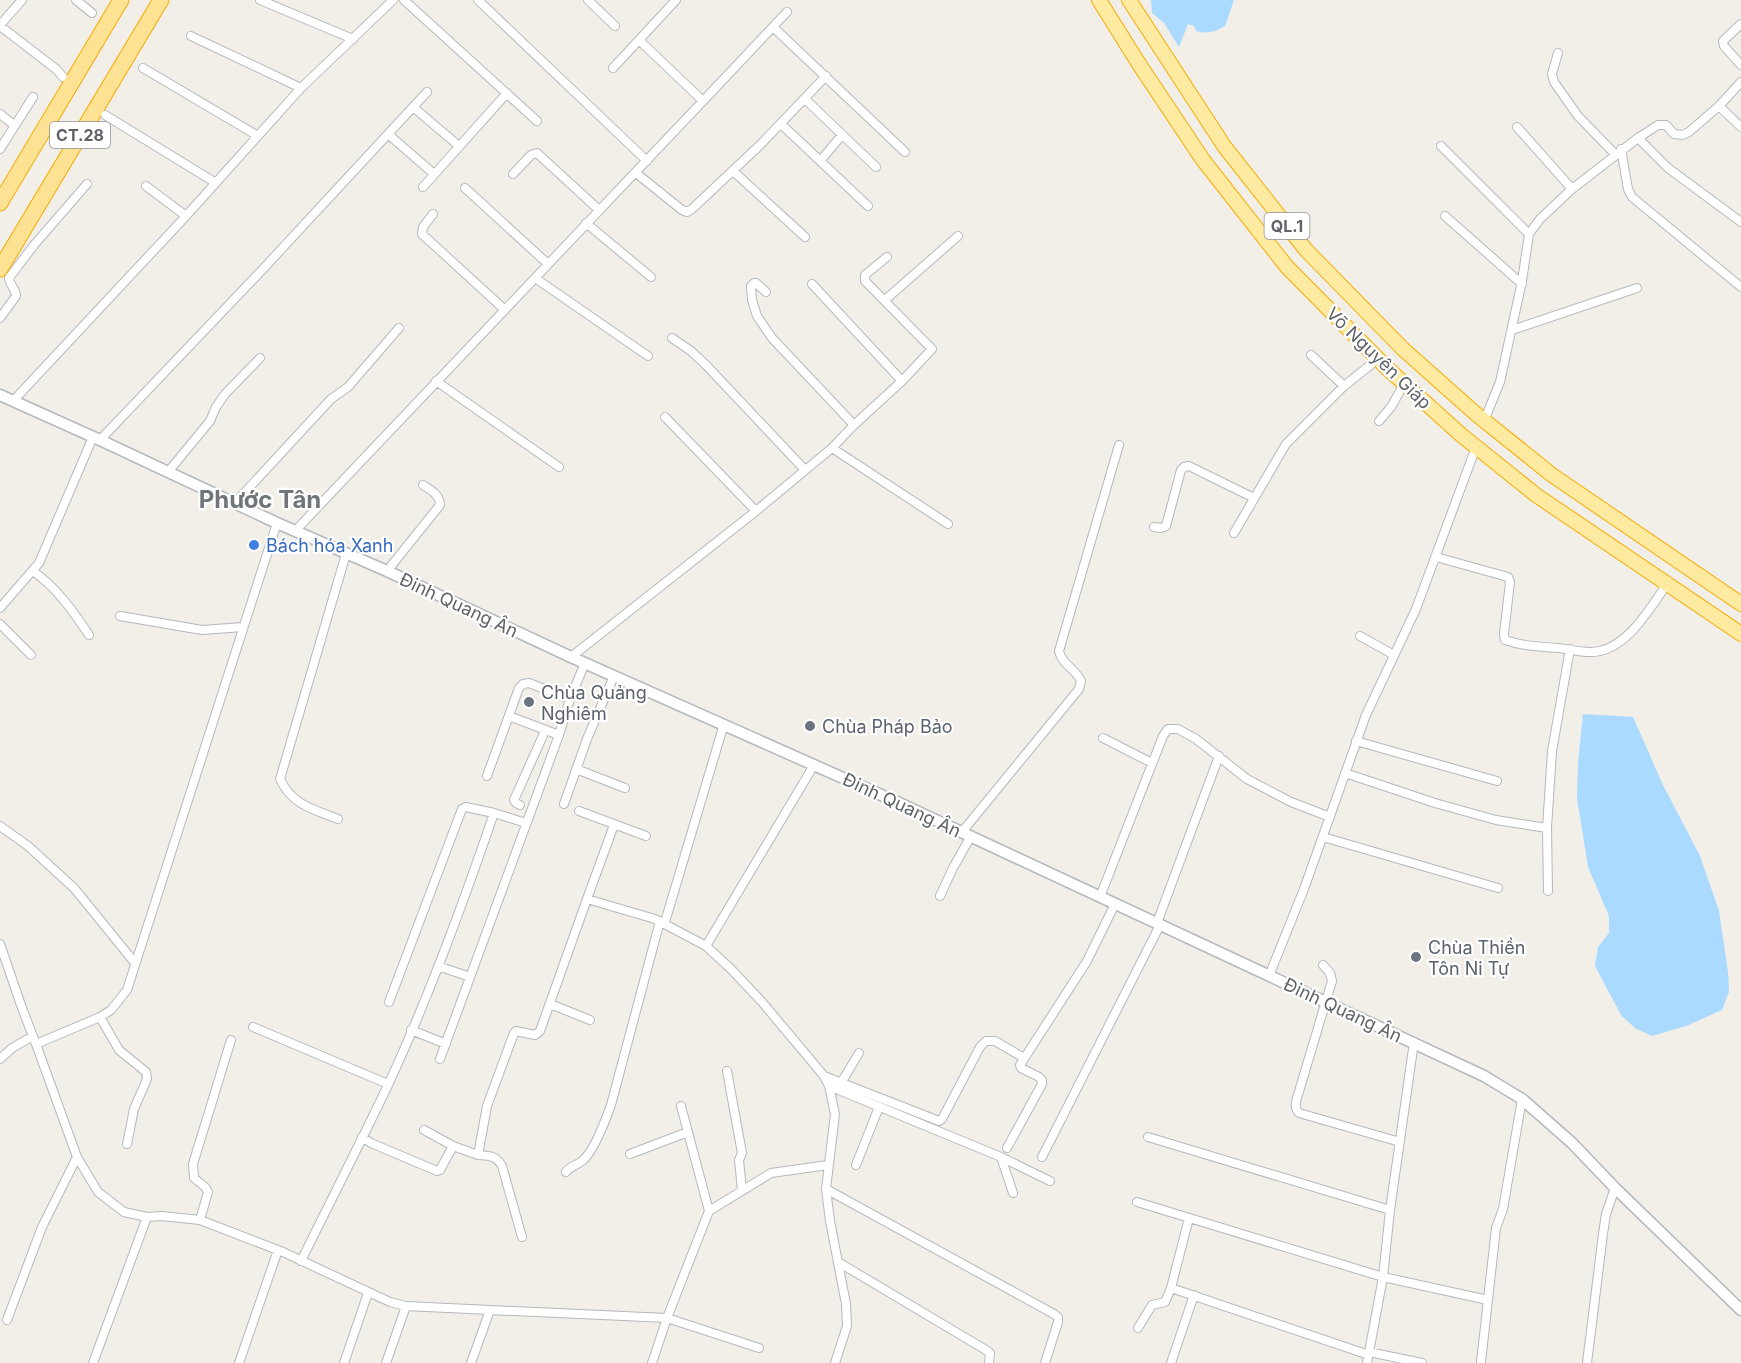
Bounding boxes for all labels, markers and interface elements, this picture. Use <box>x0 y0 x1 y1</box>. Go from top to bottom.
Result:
road number: CT.28 <box>50 122 110 148</box>
road number: QL.1 <box>1264 213 1310 239</box>
street label: Võ Nguyên Giáp <box>1322 303 1436 413</box>
district label: Phước Tân <box>199 485 321 514</box>
place label: Bách hóa Xanh <box>266 535 393 556</box>
marker: Bách hóa Xanh <box>247 538 261 552</box>
street label: Đinh Quang Ân <box>397 568 522 642</box>
place label: Chùa Quảng Nghiêm <box>541 682 647 724</box>
marker: Chùa Quảng Nghiêm <box>522 695 536 709</box>
place label: Chùa Pháp Bảo <box>822 716 953 737</box>
marker: Chùa Pháp Bảo <box>803 719 817 733</box>
street label: Đinh Quang Ân <box>840 768 965 842</box>
place label: Chùa Thiền Tôn Ni Tự <box>1428 937 1525 979</box>
marker: Chùa Thiền Tôn Ni Tự <box>1409 950 1423 964</box>
street label: Đinh Quang Ân <box>1281 973 1406 1047</box>

